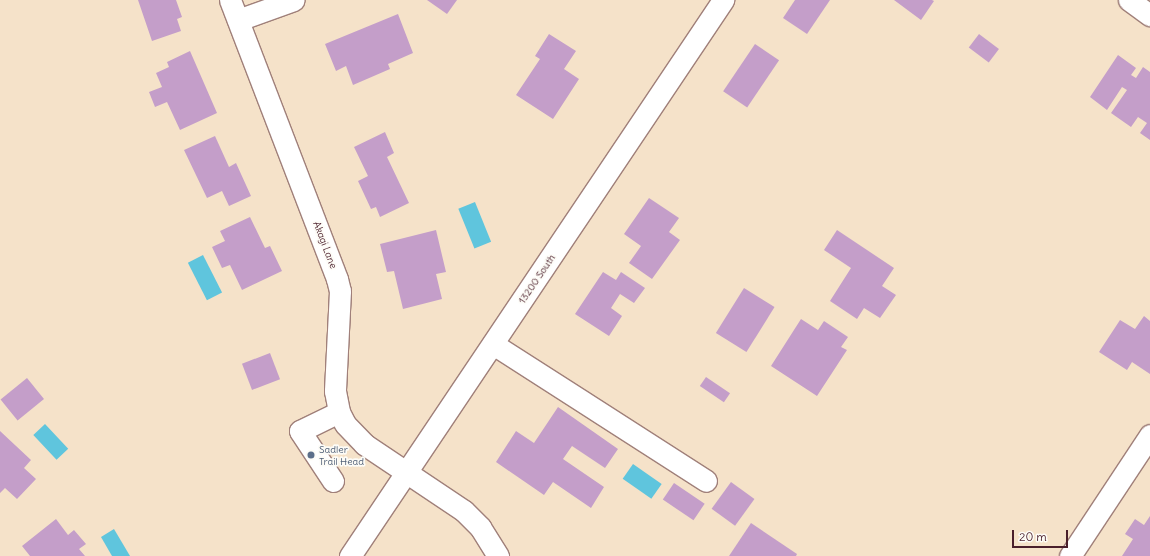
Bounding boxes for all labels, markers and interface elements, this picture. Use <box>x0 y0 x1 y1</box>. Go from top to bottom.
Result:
street label: Akagi Lane <box>311 220 339 270</box>
street label: 13200 South <box>516 252 558 306</box>
place label: Sadler Trail Head <box>319 443 364 466</box>
marker: Sadler Trail Head <box>306 450 316 460</box>
scale bar <box>1014 522 1070 548</box>
text: 20 m <box>1019 529 1047 544</box>

